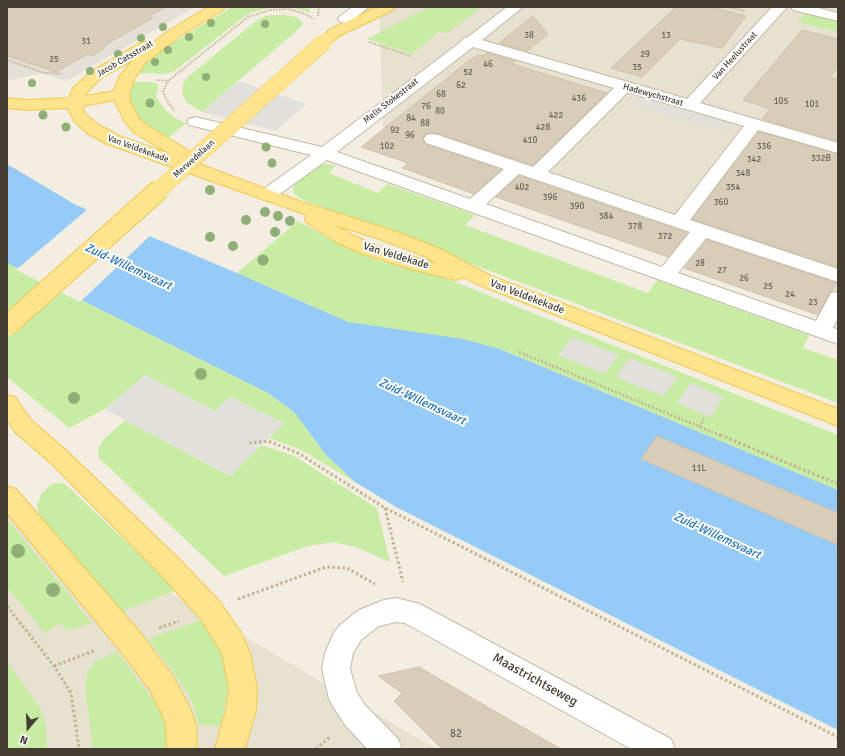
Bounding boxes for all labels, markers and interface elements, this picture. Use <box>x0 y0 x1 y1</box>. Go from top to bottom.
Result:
street label: Van Heelustraat <box>710 30 760 82</box>
house number: 38 <box>524 31 534 41</box>
house number: 13 <box>661 31 671 41</box>
house number: 31 <box>81 37 91 47</box>
street label: Jacob Catsstraat <box>95 38 155 80</box>
house number: 29 <box>640 50 650 60</box>
house number: 25 <box>49 55 59 65</box>
house number: 46 <box>483 60 493 70</box>
house number: 35 <box>632 63 642 73</box>
house number: 52 <box>463 68 473 78</box>
street label: Melis Stokestraat <box>361 76 421 126</box>
house number: 62 <box>456 81 466 91</box>
street label: Hadewychstraat <box>622 81 684 109</box>
house number: 68 <box>436 90 446 100</box>
house number: 436 <box>572 94 586 104</box>
house number: 105 <box>774 97 788 107</box>
house number: 101 <box>805 100 819 110</box>
house number: 76 <box>421 102 431 112</box>
house number: 80 <box>435 107 445 117</box>
house number: 422 <box>549 111 563 121</box>
house number: 84 <box>406 114 416 124</box>
house number: 88 <box>420 119 430 129</box>
house number: 428 <box>536 123 550 133</box>
house number: 92 <box>390 126 400 136</box>
house number: 96 <box>405 131 415 141</box>
street label: Van Veldekekade <box>106 133 170 165</box>
house number: 410 <box>523 136 537 146</box>
street label: Merwedelaan <box>171 138 217 180</box>
house number: 102 <box>380 142 394 152</box>
house number: 336 <box>757 142 771 152</box>
house number: 332B <box>811 154 831 164</box>
house number: 342 <box>747 155 761 165</box>
house number: 348 <box>736 169 750 179</box>
house number: 402 <box>515 183 529 193</box>
house number: 354 <box>726 183 740 193</box>
house number: 396 <box>543 193 557 203</box>
house number: 360 <box>714 198 728 208</box>
house number: 390 <box>570 202 584 212</box>
house number: 384 <box>599 212 613 222</box>
house number: 378 <box>628 222 642 232</box>
house number: 372 <box>658 232 672 242</box>
street label: Van Veldekade <box>362 240 430 272</box>
water label: Zuid-Willemsvaart <box>82 241 174 293</box>
house number: 28 <box>695 259 705 269</box>
house number: 27 <box>717 266 727 276</box>
house number: 26 <box>739 274 749 284</box>
street label: Van Veldekekade <box>488 277 566 317</box>
house number: 25 <box>763 282 773 292</box>
house number: 24 <box>785 290 795 300</box>
house number: 23 <box>808 298 818 308</box>
water label: Zuid-Willemsvaart <box>376 376 468 428</box>
house number: 11L <box>692 464 706 474</box>
water label: Zuid-Willemsvaart <box>671 510 763 562</box>
street label: Maastrichtseweg <box>490 650 580 710</box>
north arrow <box>8 708 48 748</box>
house number: 82 <box>450 727 462 741</box>
text: N <box>18 732 30 747</box>

